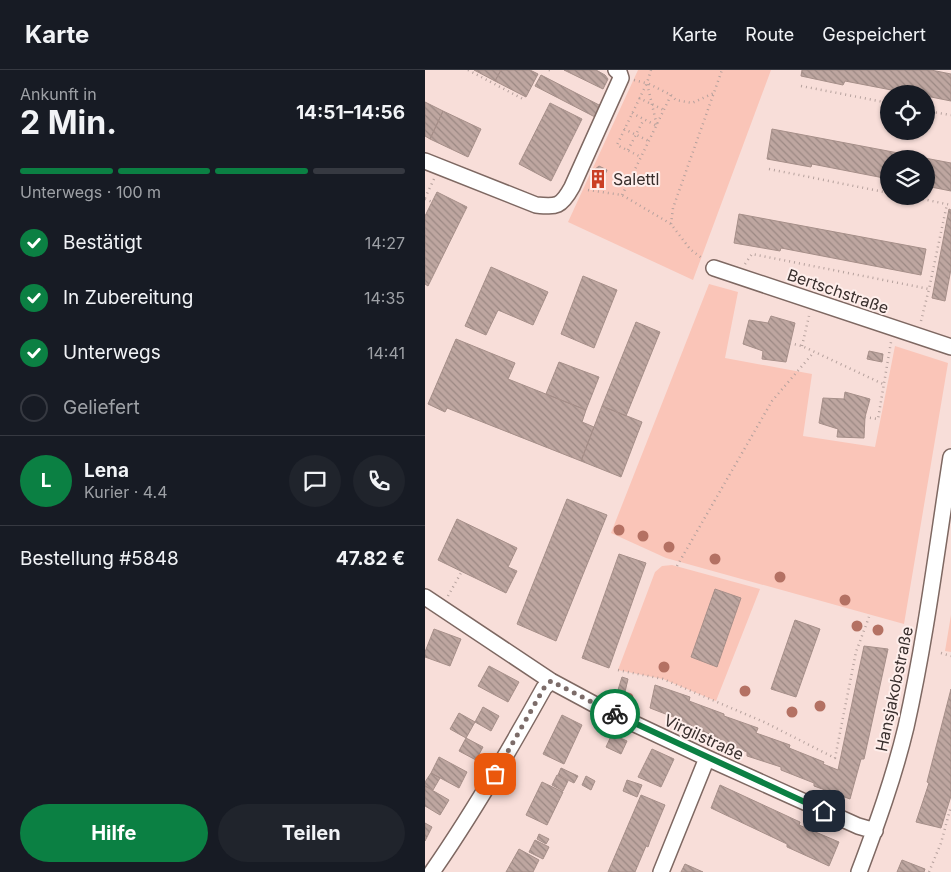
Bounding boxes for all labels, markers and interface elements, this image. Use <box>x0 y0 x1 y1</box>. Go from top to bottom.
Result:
text: Karte <box>25 20 89 49</box>
text: Karte <box>672 24 717 45</box>
text: Route <box>745 24 794 45</box>
text: Gespeichert <box>822 24 926 45</box>
text: Ankunft in <box>20 84 97 104</box>
map controls <box>880 85 935 205</box>
button: locate <box>880 85 935 140</box>
text: 14:51–14:56 <box>296 101 405 124</box>
text: 2 Min. <box>20 103 117 142</box>
button: layers <box>880 150 935 205</box>
building icon: Salettl <box>587 168 609 190</box>
place label: Salettl <box>613 169 659 189</box>
text: Unterwegs · 100 m <box>20 182 161 202</box>
icon: check <box>20 229 48 257</box>
text: Bestätigt <box>63 231 142 254</box>
text: 14:27 <box>365 233 405 253</box>
street label: Bertschstraße <box>785 264 891 318</box>
icon: check <box>20 284 48 312</box>
text: In Zubereitung <box>63 286 193 309</box>
text: 14:35 <box>364 288 405 308</box>
icon: check <box>20 339 48 367</box>
text: Unterwegs <box>63 341 161 364</box>
text: 14:41 <box>367 343 405 363</box>
text: Geliefert <box>63 396 140 419</box>
button: chat <box>289 455 341 507</box>
button: phone <box>353 455 405 507</box>
text: Lena <box>84 459 129 482</box>
text: L <box>41 469 51 492</box>
text: Kurier · 4.4 <box>84 482 168 502</box>
text: Bestellung #5848 <box>20 547 179 570</box>
text: 47.82 € <box>336 547 405 570</box>
street label: Hansjakobstraße <box>871 625 917 753</box>
courier <box>590 689 640 739</box>
icon: bike <box>601 700 629 728</box>
street label: Virgilstraße <box>661 710 747 764</box>
pin <box>474 753 516 795</box>
icon: bag <box>481 760 509 788</box>
pin <box>803 790 845 832</box>
icon: home <box>810 797 838 825</box>
button: Hilfe <box>20 804 208 862</box>
button: Teilen <box>218 804 405 862</box>

